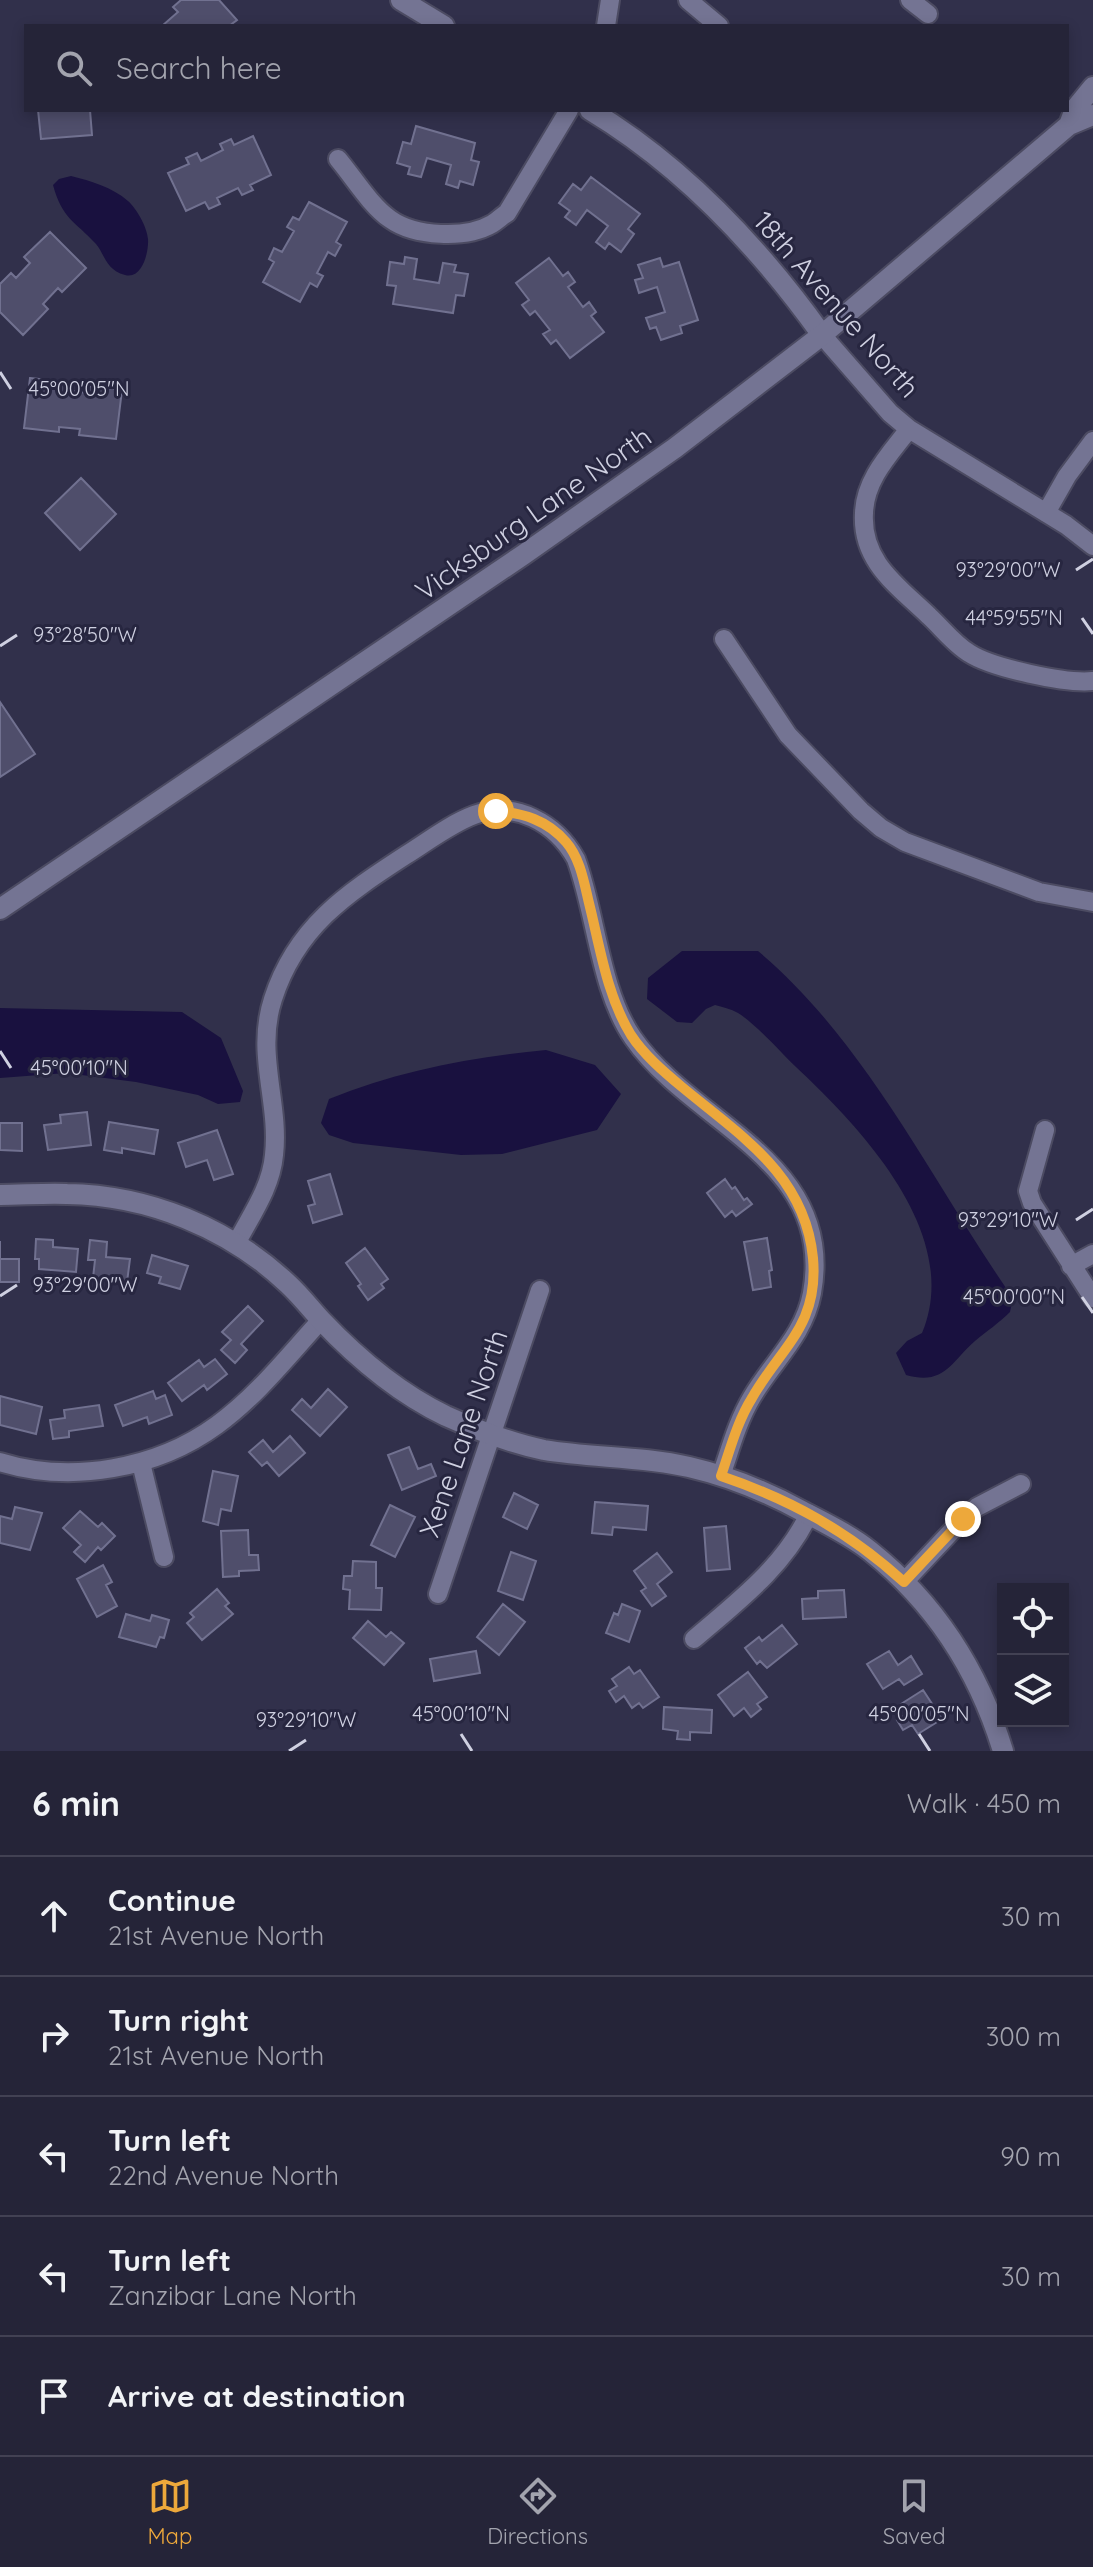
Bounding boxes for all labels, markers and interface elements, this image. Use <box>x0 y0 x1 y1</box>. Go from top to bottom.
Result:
search box <box>24 24 1069 112</box>
icon: search <box>52 46 96 90</box>
text: Search here <box>116 49 282 87</box>
street label: 18th Avenue North <box>747 204 927 404</box>
text: 45°00'05"N <box>29 376 129 401</box>
street label: Vicksburg Lane North <box>408 418 658 608</box>
text: 93°29'00"W <box>955 557 1061 582</box>
text: 44°59'55"N <box>965 605 1063 630</box>
text: 93°28'50"W <box>33 622 137 647</box>
route start <box>478 793 514 829</box>
text: 45°00'10"N <box>30 1055 128 1080</box>
text: 93°29'10"W <box>958 1207 1058 1232</box>
text: 93°29'00"W <box>32 1272 138 1297</box>
text: 45°00'00"N <box>963 1284 1065 1309</box>
street label: Xene Lane North <box>411 1325 515 1541</box>
route end <box>945 1501 981 1537</box>
map controls <box>997 1583 1069 1727</box>
button: locate <box>997 1583 1069 1655</box>
button: layers <box>997 1655 1069 1727</box>
text: 45°00'10"N <box>412 1701 510 1726</box>
text: 45°00'05"N <box>869 1701 969 1726</box>
text: 93°29'10"W <box>256 1707 356 1732</box>
text: 6 min <box>32 1782 120 1825</box>
text: Walk · 450 m <box>907 1787 1061 1820</box>
text: Continue <box>108 1881 236 1919</box>
icon: ahead <box>32 1894 76 1938</box>
text: 30 m <box>1001 1900 1061 1933</box>
text: 21st Avenue North <box>108 1919 324 1952</box>
text: Turn right <box>108 2001 249 2039</box>
icon: right <box>32 2014 76 2058</box>
text: 300 m <box>986 2020 1061 2053</box>
text: 21st Avenue North <box>108 2039 324 2072</box>
text: Turn left <box>108 2121 231 2159</box>
icon: left <box>32 2134 76 2178</box>
text: 90 m <box>1000 2140 1061 2173</box>
text: 22nd Avenue North <box>108 2159 339 2192</box>
text: Turn left <box>108 2241 231 2279</box>
icon: left <box>32 2254 76 2298</box>
text: 30 m <box>1001 2260 1061 2293</box>
text: Zanzibar Lane North <box>108 2279 357 2312</box>
icon: arrive <box>32 2374 76 2418</box>
text: Arrive at destination <box>108 2377 406 2415</box>
tab: Map <box>147 2474 192 2550</box>
tab: Directions <box>487 2474 588 2550</box>
tab: Saved <box>883 2474 946 2550</box>

